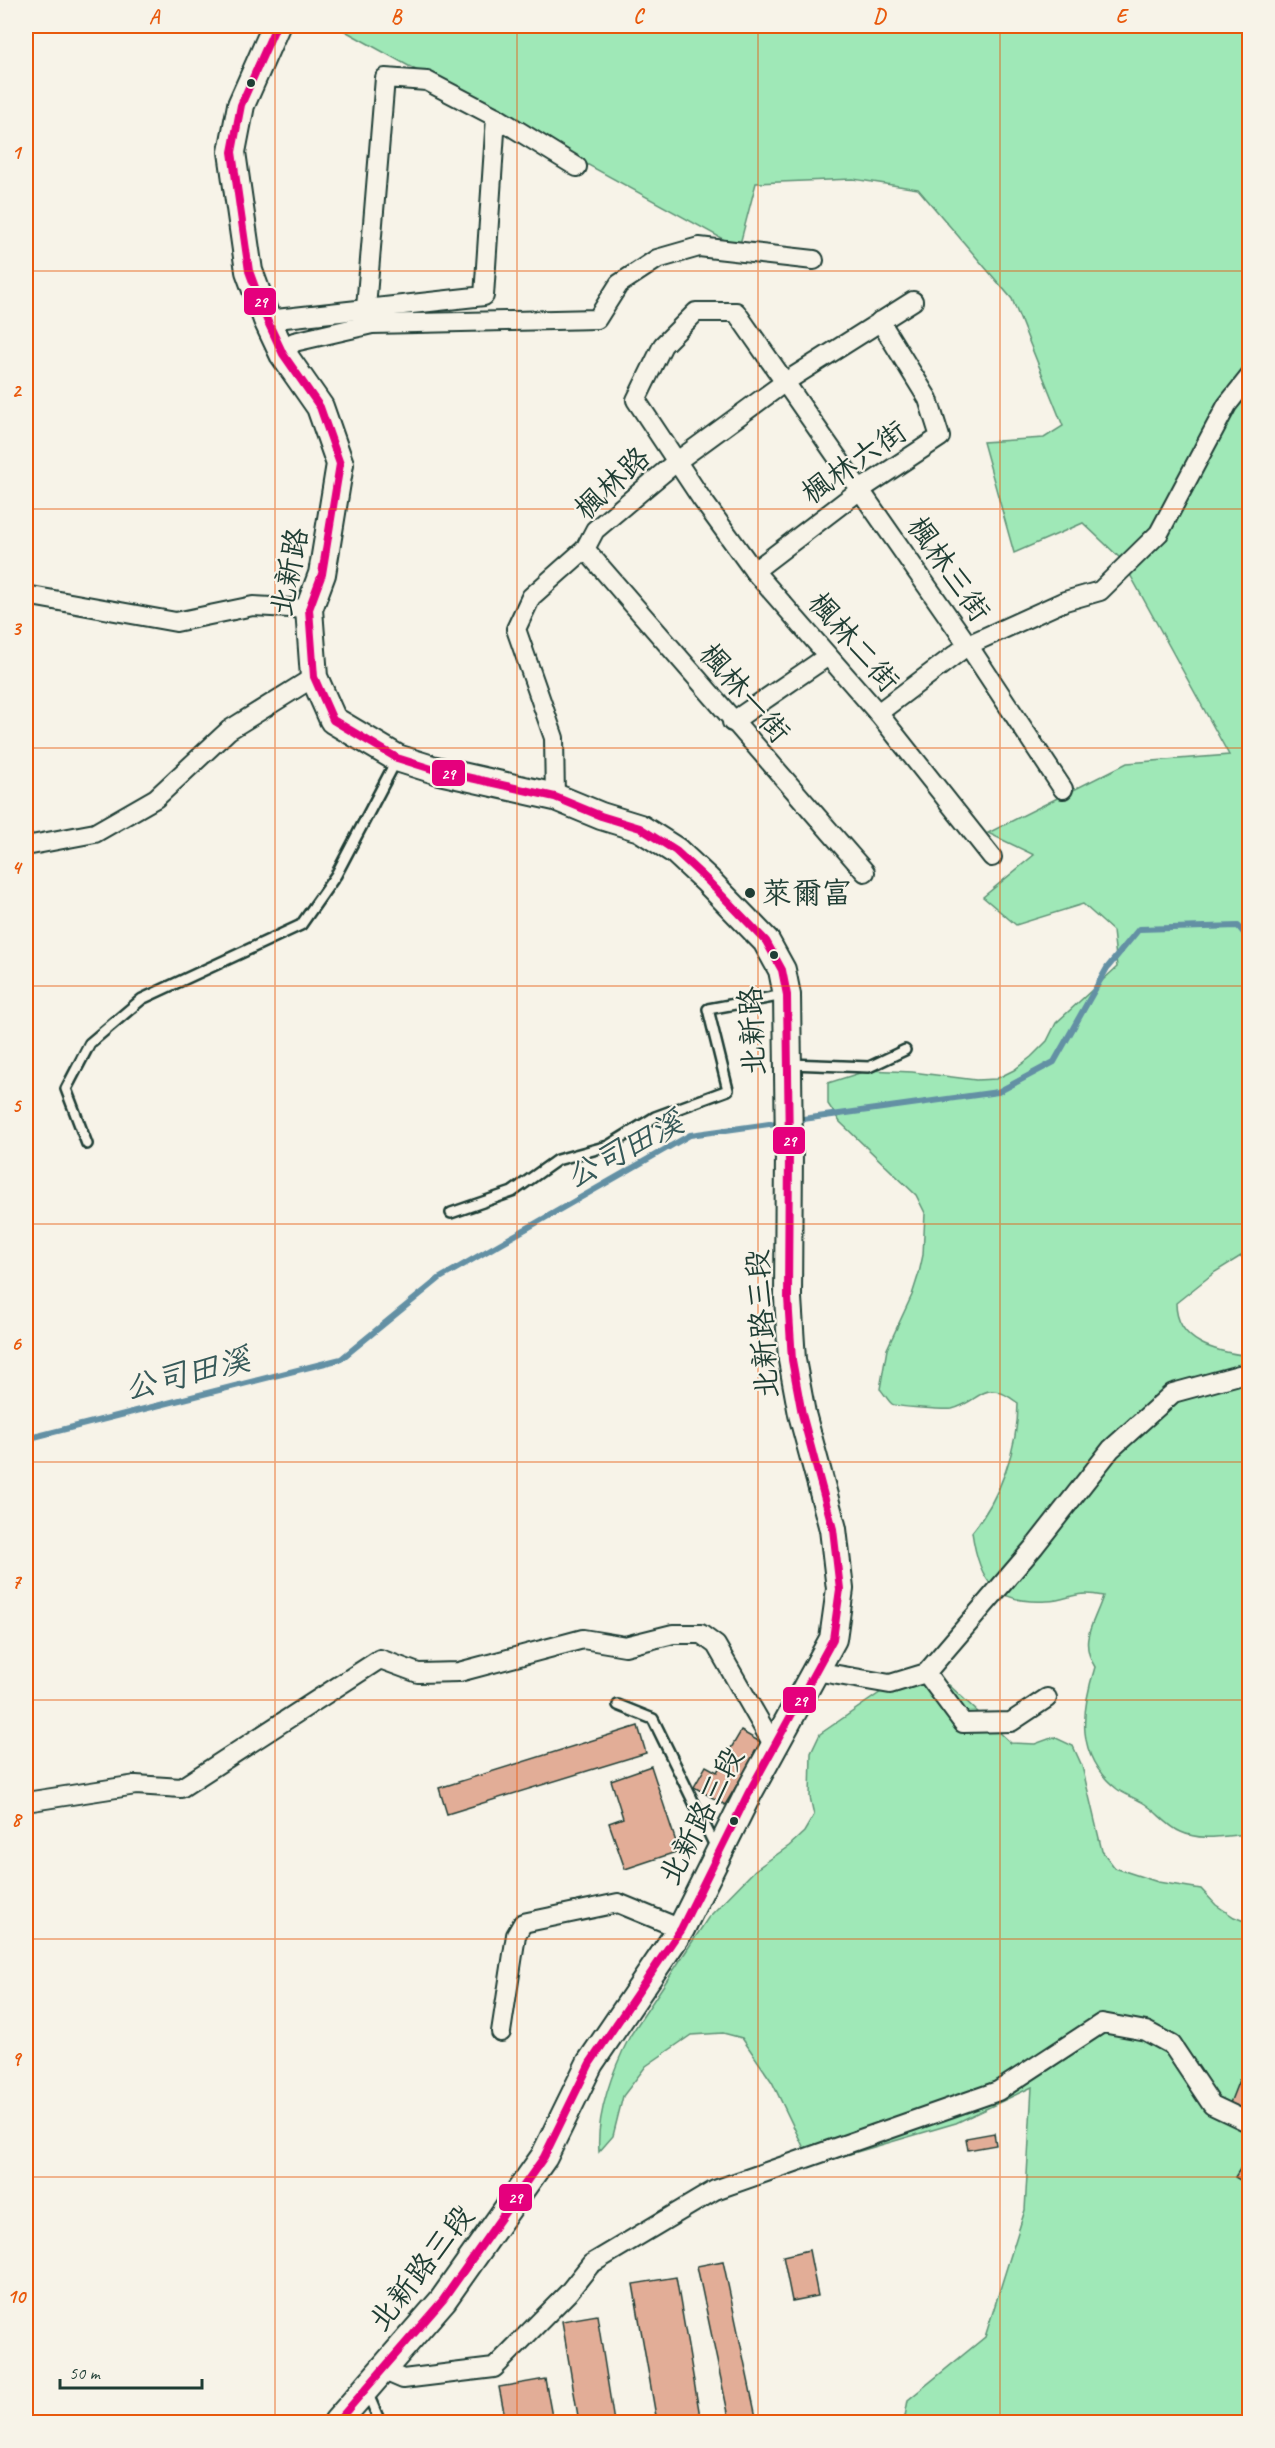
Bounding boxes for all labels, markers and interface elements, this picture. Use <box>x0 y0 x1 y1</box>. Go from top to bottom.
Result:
text: A <box>149 4 161 29</box>
text: B <box>391 4 403 29</box>
text: C <box>633 4 645 29</box>
text: D <box>873 4 887 29</box>
text: E <box>1116 4 1130 29</box>
unlabelled marker <box>245 77 257 89</box>
text: 1 <box>12 140 23 165</box>
line badge: 29 <box>243 287 277 316</box>
text: 29 <box>253 292 269 312</box>
text: 2 <box>12 378 23 403</box>
street label: 楓林六街 <box>794 412 914 512</box>
street label: 楓林路 <box>566 438 658 528</box>
street label: 楓林三街 <box>899 509 999 629</box>
street label: 北新路 <box>262 524 316 620</box>
street label: 楓林二街 <box>800 584 908 700</box>
text: 3 <box>12 616 23 641</box>
street label: 楓林一街 <box>691 635 799 751</box>
line badge: 29 <box>431 759 466 787</box>
text: 29 <box>441 764 457 784</box>
text: 4 <box>12 855 24 880</box>
place label: 萊爾富 <box>762 874 852 912</box>
marker: 萊爾富 <box>743 886 757 900</box>
unlabelled marker <box>768 949 780 961</box>
street label: 北新路 <box>731 985 773 1077</box>
text: 5 <box>12 1093 23 1118</box>
water label: 公司田溪 <box>558 1100 692 1198</box>
line badge: 29 <box>772 1126 806 1155</box>
text: 29 <box>782 1131 798 1151</box>
street label: 北新路三段 <box>738 1248 786 1400</box>
text: 6 <box>11 1331 22 1356</box>
water label: 公司田溪 <box>120 1338 256 1409</box>
text: 7 <box>12 1569 23 1594</box>
line badge: 29 <box>782 1686 817 1714</box>
text: 29 <box>793 1691 809 1711</box>
street label: 北新路三段 <box>650 1741 752 1891</box>
text: 8 <box>12 1807 24 1832</box>
unlabelled marker <box>728 1815 740 1827</box>
text: 9 <box>12 2046 23 2071</box>
line badge: 29 <box>498 2183 533 2212</box>
text: 29 <box>508 2188 524 2208</box>
street label: 北新路三段 <box>360 2197 482 2339</box>
text: 10 <box>7 2284 27 2309</box>
scale bar <box>60 2352 202 2390</box>
text: 50 m <box>69 2362 102 2384</box>

